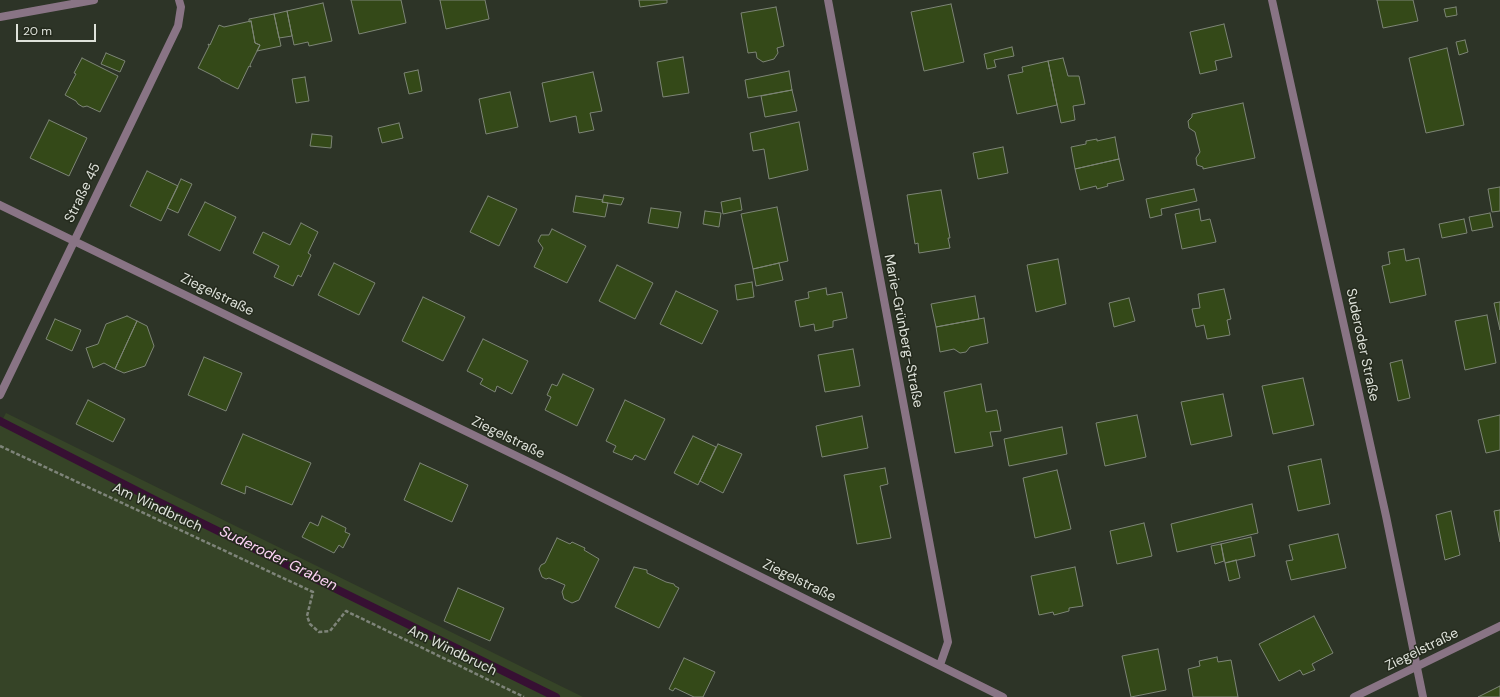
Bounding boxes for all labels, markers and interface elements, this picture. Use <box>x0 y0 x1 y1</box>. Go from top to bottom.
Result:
scale bar <box>18 16 98 42</box>
text: 20 m <box>23 23 52 39</box>
street label: Straße 45 <box>61 160 105 226</box>
street label: Marie-Grünberg-Straße <box>880 253 926 409</box>
street label: Ziegelstraße <box>178 270 256 320</box>
street label: Suderoder Straße <box>1342 287 1382 403</box>
street label: Ziegelstraße <box>469 413 547 463</box>
street label: Am Windbruch <box>109 480 205 536</box>
water label: Suderoder Graben <box>216 523 340 595</box>
street label: Ziegelstraße <box>760 556 838 606</box>
street label: Am Windbruch <box>405 622 499 680</box>
street label: Ziegelstraße <box>1383 625 1461 675</box>

